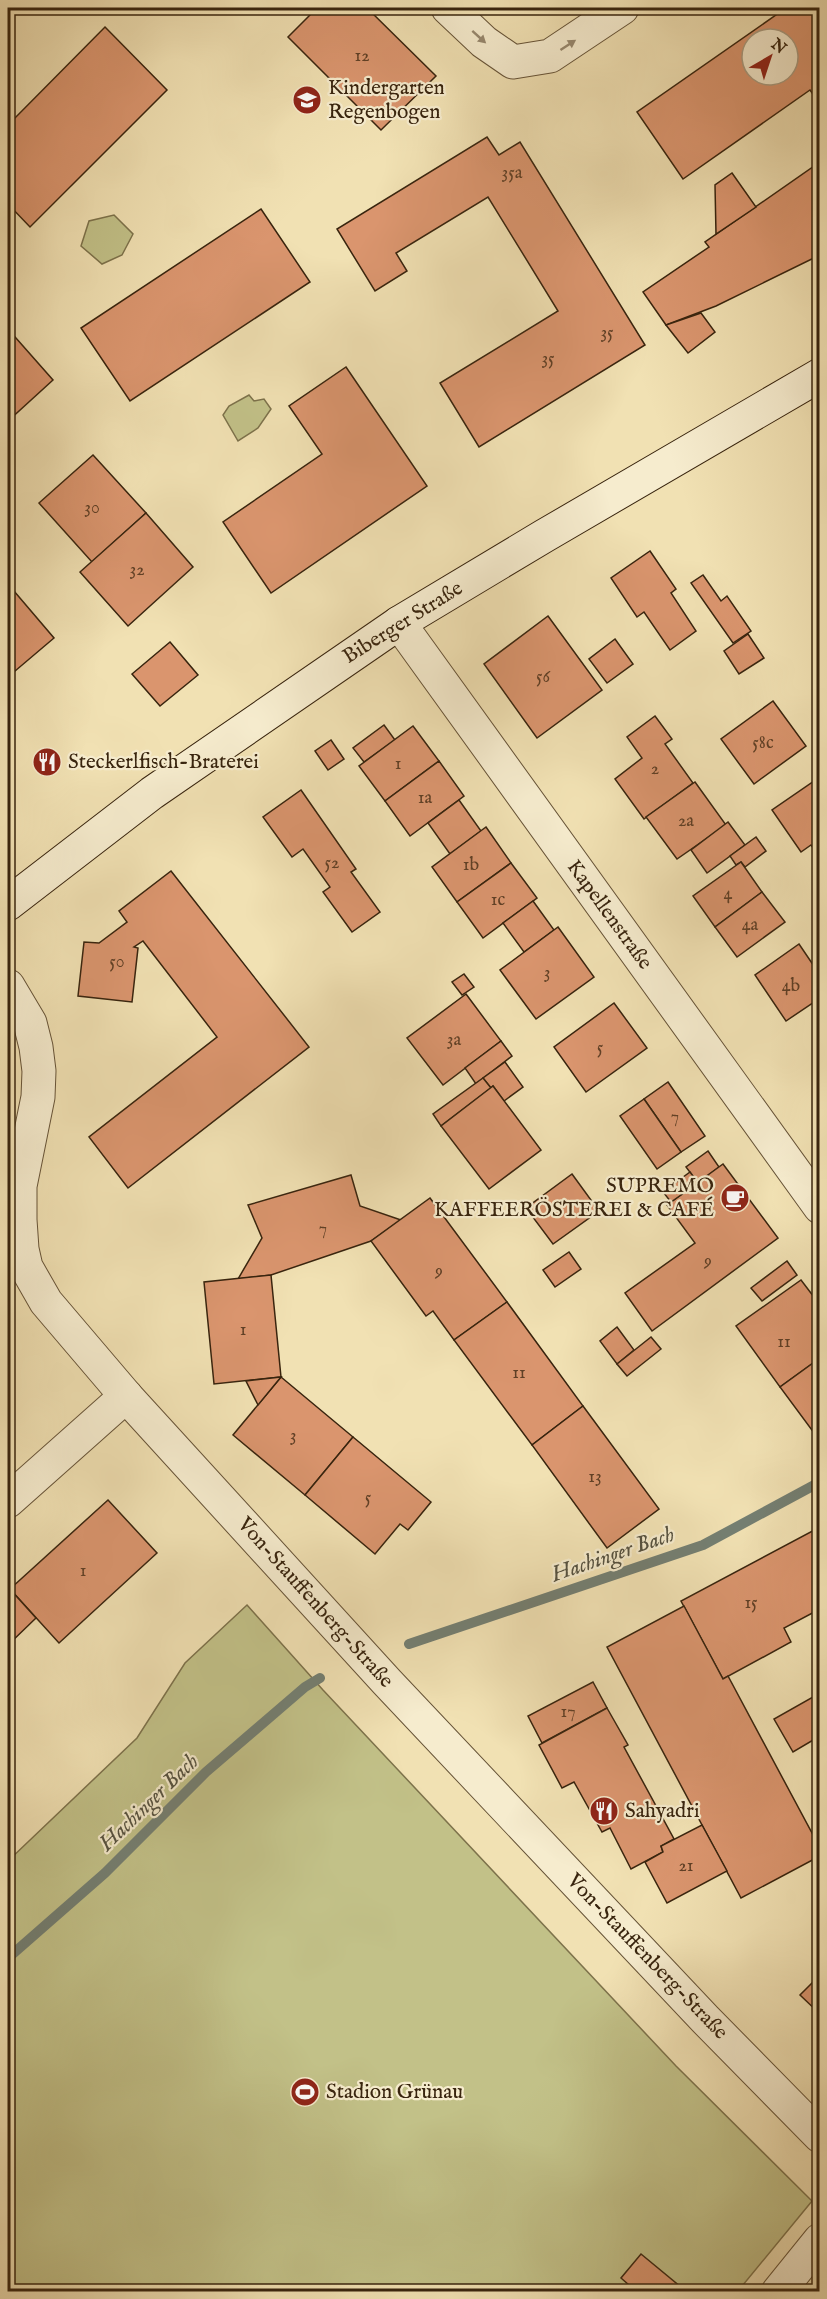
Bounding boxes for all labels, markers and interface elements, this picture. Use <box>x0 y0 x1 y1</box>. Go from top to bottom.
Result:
north arrow <box>740 27 800 87</box>
one-way arrow <box>471 30 486 44</box>
text: N <box>766 34 790 59</box>
one-way arrow <box>560 39 576 50</box>
house number: 12 <box>354 45 370 68</box>
place label: Kindergarten Regenbogen <box>328 75 445 126</box>
school or university icon: Kindergarten Regenbogen <box>291 84 323 116</box>
house number: 35a <box>501 162 523 185</box>
house number: 35 <box>600 322 614 345</box>
house number: 35 <box>541 348 555 371</box>
house number: 30 <box>84 497 100 520</box>
house number: 32 <box>129 559 145 582</box>
street label: Biberger Straße <box>338 575 468 671</box>
house number: 56 <box>536 666 550 689</box>
house number: 58c <box>752 732 774 755</box>
restaurant icon: Steckerlfisch-Braterei <box>31 746 63 778</box>
place label: Steckerlfisch-Braterei <box>68 749 259 776</box>
house number: 1 <box>395 753 401 776</box>
house number: 2 <box>651 758 659 781</box>
house number: 1a <box>418 787 432 810</box>
house number: 2a <box>678 810 694 833</box>
house number: 52 <box>325 852 339 875</box>
house number: 1b <box>463 854 480 877</box>
street label: Kapellenstraße <box>560 855 658 976</box>
house number: 4 <box>724 883 733 906</box>
house number: 1c <box>491 889 505 912</box>
house number: 4a <box>742 914 759 937</box>
house number: 50 <box>109 951 125 974</box>
house number: 3 <box>544 962 550 985</box>
house number: 4b <box>782 975 801 998</box>
house number: 3a <box>447 1029 461 1052</box>
house number: 5 <box>597 1037 604 1060</box>
house number: 7 <box>671 1106 679 1129</box>
place label: SUPREMO KAFFEERÖSTEREI & CAFÉ <box>434 1173 714 1224</box>
cafe icon: SUPREMO KAFFEERÖSTEREI & CAFÉ <box>719 1182 751 1214</box>
house number: 7 <box>319 1218 327 1241</box>
house number: 9 <box>703 1250 712 1273</box>
house number: 9 <box>434 1260 443 1283</box>
house number: 1 <box>240 1319 246 1342</box>
house number: 11 <box>777 1331 791 1354</box>
house number: 11 <box>512 1362 526 1385</box>
house number: 3 <box>290 1425 296 1448</box>
house number: 13 <box>588 1466 602 1489</box>
house number: 5 <box>365 1487 372 1510</box>
street label: Von-Stauffenberg-Straße <box>230 1511 399 1694</box>
water label: Hachinger Bach <box>547 1521 678 1589</box>
house number: 1 <box>80 1560 86 1583</box>
house number: 15 <box>744 1592 758 1615</box>
house number: 17 <box>560 1701 576 1724</box>
water label: Hachinger Bach <box>92 1748 205 1858</box>
restaurant icon: Sahyadri <box>588 1795 620 1827</box>
place label: Sahyadri <box>625 1798 700 1825</box>
house number: 21 <box>678 1855 694 1878</box>
street label: Von-Stauffenberg-Straße <box>560 1867 734 2046</box>
sports icon: Stadion Grünau <box>289 2076 321 2108</box>
place label: Stadion Grünau <box>326 2079 463 2106</box>

